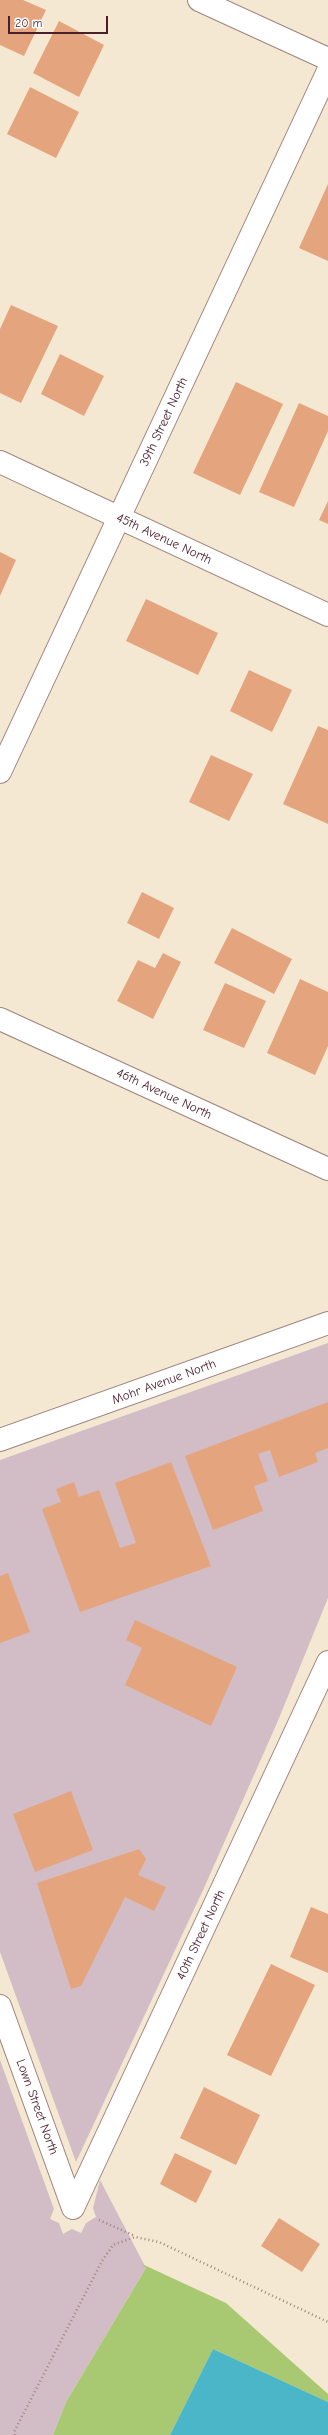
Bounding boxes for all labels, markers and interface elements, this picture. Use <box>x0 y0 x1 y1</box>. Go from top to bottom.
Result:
scale bar <box>10 8 110 34</box>
text: 20 m <box>15 16 43 30</box>
street label: 39th Street North <box>137 375 191 469</box>
street label: 45th Avenue North <box>114 510 214 568</box>
street label: 46th Avenue North <box>114 1065 214 1123</box>
street label: Mohr Avenue North <box>110 1356 218 1408</box>
street label: 40th Street North <box>173 1888 229 1982</box>
street label: Lown Street North <box>12 2057 62 2157</box>

